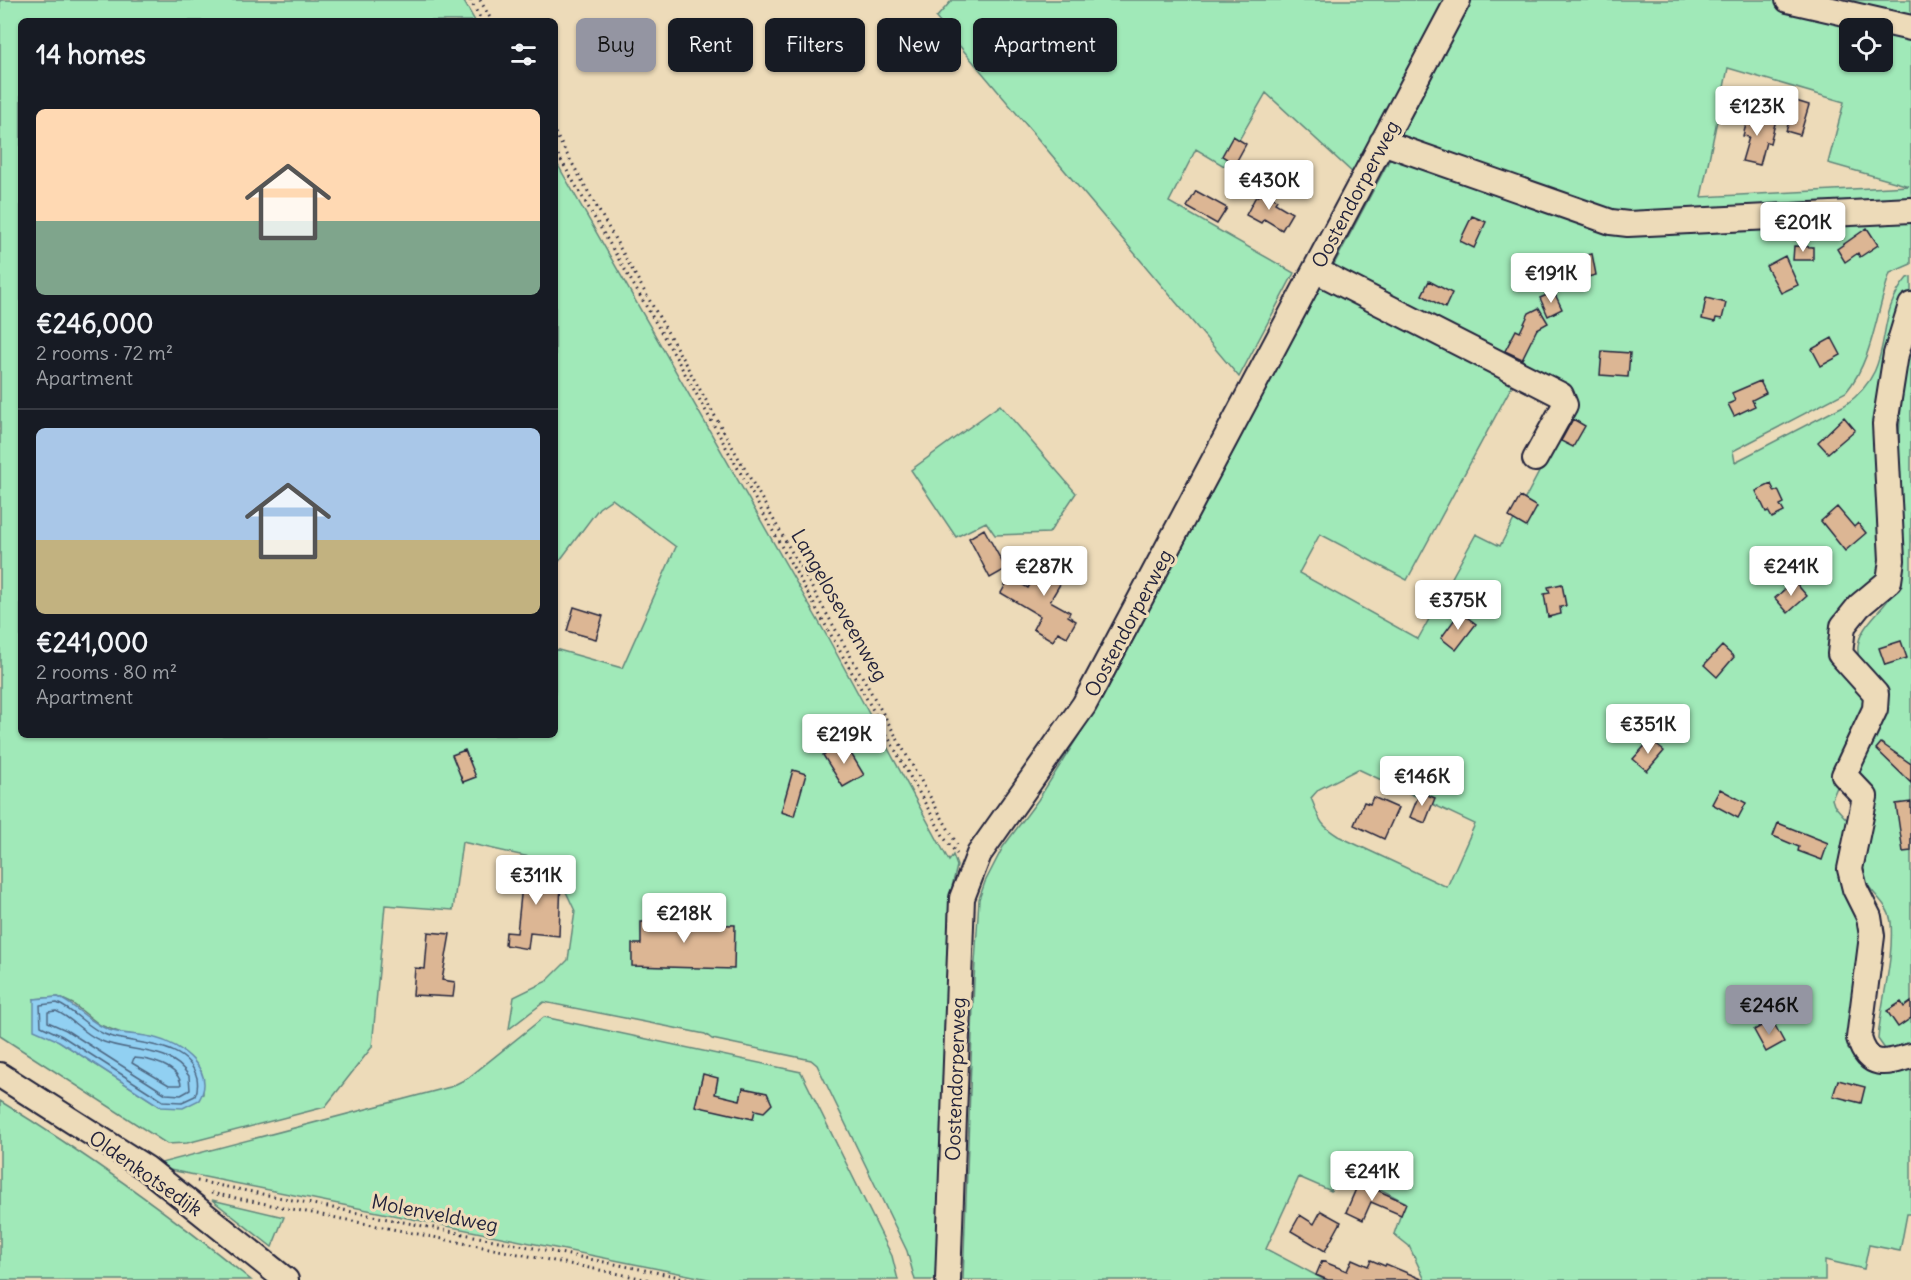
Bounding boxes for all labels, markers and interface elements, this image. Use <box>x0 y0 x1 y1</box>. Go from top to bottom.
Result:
chip: Buy <box>576 18 656 72</box>
chip: Rent <box>668 18 753 72</box>
chip: Filters <box>765 18 865 72</box>
chip: New <box>877 18 961 72</box>
chip: Apartment <box>973 18 1117 72</box>
map controls <box>1839 18 1893 72</box>
button: locate <box>1839 18 1893 72</box>
text: 14 homes <box>36 38 146 71</box>
icon: filters <box>507 38 540 71</box>
pin: €123K <box>1715 86 1799 137</box>
text: €123K <box>1729 93 1785 118</box>
street label: Oostendorperweg <box>1305 116 1405 272</box>
icon: home <box>234 148 342 256</box>
pin: €430K <box>1227 160 1311 211</box>
text: €430K <box>1238 167 1300 192</box>
pin: €201K <box>1761 202 1845 253</box>
text: €201K <box>1774 209 1832 234</box>
pin: €191K <box>1509 253 1593 304</box>
text: €191K <box>1525 260 1577 285</box>
text: €246,000 <box>36 307 153 340</box>
text: 2 rooms · 72 m² <box>36 340 173 365</box>
text: Apartment <box>36 365 133 390</box>
icon: home <box>234 467 342 575</box>
street label: Langeloseveenweg <box>786 524 894 686</box>
street label: Oostendorperweg <box>1078 545 1178 701</box>
pin: €287K <box>1002 546 1086 597</box>
pin: €241K <box>1749 546 1833 597</box>
text: €287K <box>1015 553 1073 578</box>
text: €241K <box>1763 553 1819 578</box>
pin: €375K <box>1416 580 1500 631</box>
text: €375K <box>1429 587 1487 612</box>
text: €241,000 <box>36 626 148 659</box>
text: 2 rooms · 80 m² <box>36 659 177 684</box>
text: Apartment <box>36 684 133 709</box>
pin: €351K <box>1606 704 1690 755</box>
text: €351K <box>1620 711 1676 736</box>
pin: €219K <box>802 714 886 765</box>
text: €219K <box>816 721 872 746</box>
pin: €146K <box>1380 756 1464 807</box>
text: €146K <box>1394 763 1450 788</box>
pin: €311K <box>494 855 578 906</box>
text: €311K <box>510 862 562 887</box>
pin: €218K <box>642 893 726 944</box>
text: €218K <box>656 900 712 925</box>
pin: €246K <box>1727 985 1811 1036</box>
text: €246K <box>1740 992 1798 1017</box>
street label: Oostendorperweg <box>940 997 970 1161</box>
street label: Oldenkotsedijk <box>84 1125 208 1221</box>
pin: €241K <box>1330 1151 1414 1202</box>
text: €241K <box>1344 1158 1400 1183</box>
street label: Molenveldweg <box>370 1188 500 1238</box>

